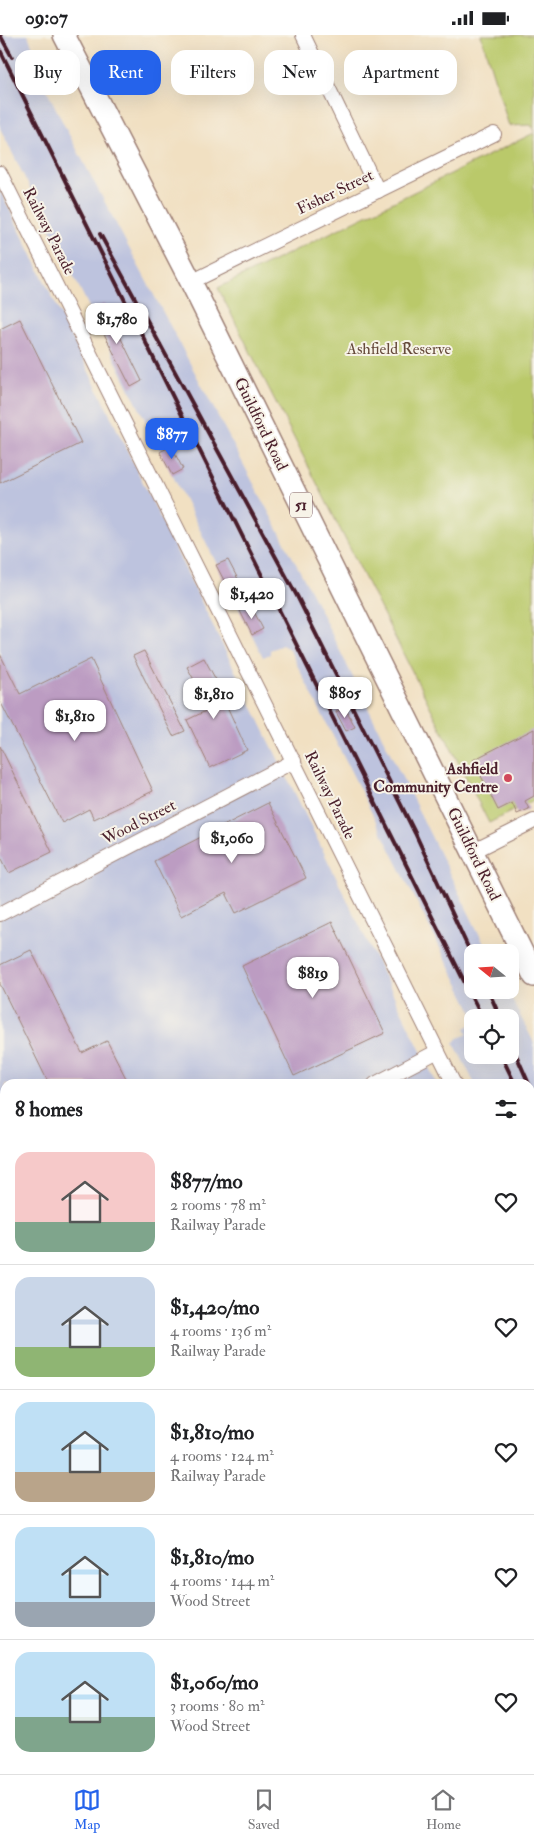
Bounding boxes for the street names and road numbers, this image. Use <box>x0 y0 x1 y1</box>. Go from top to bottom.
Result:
street label: Fisher Street <box>294 165 376 219</box>
street label: Railway Parade <box>18 184 80 278</box>
street label: Guildford Road <box>230 374 292 474</box>
road number: 51 <box>290 493 312 517</box>
street label: Railway Parade <box>300 748 360 843</box>
street label: Wood Street <box>98 795 179 850</box>
street label: Guildford Road <box>443 804 505 904</box>

